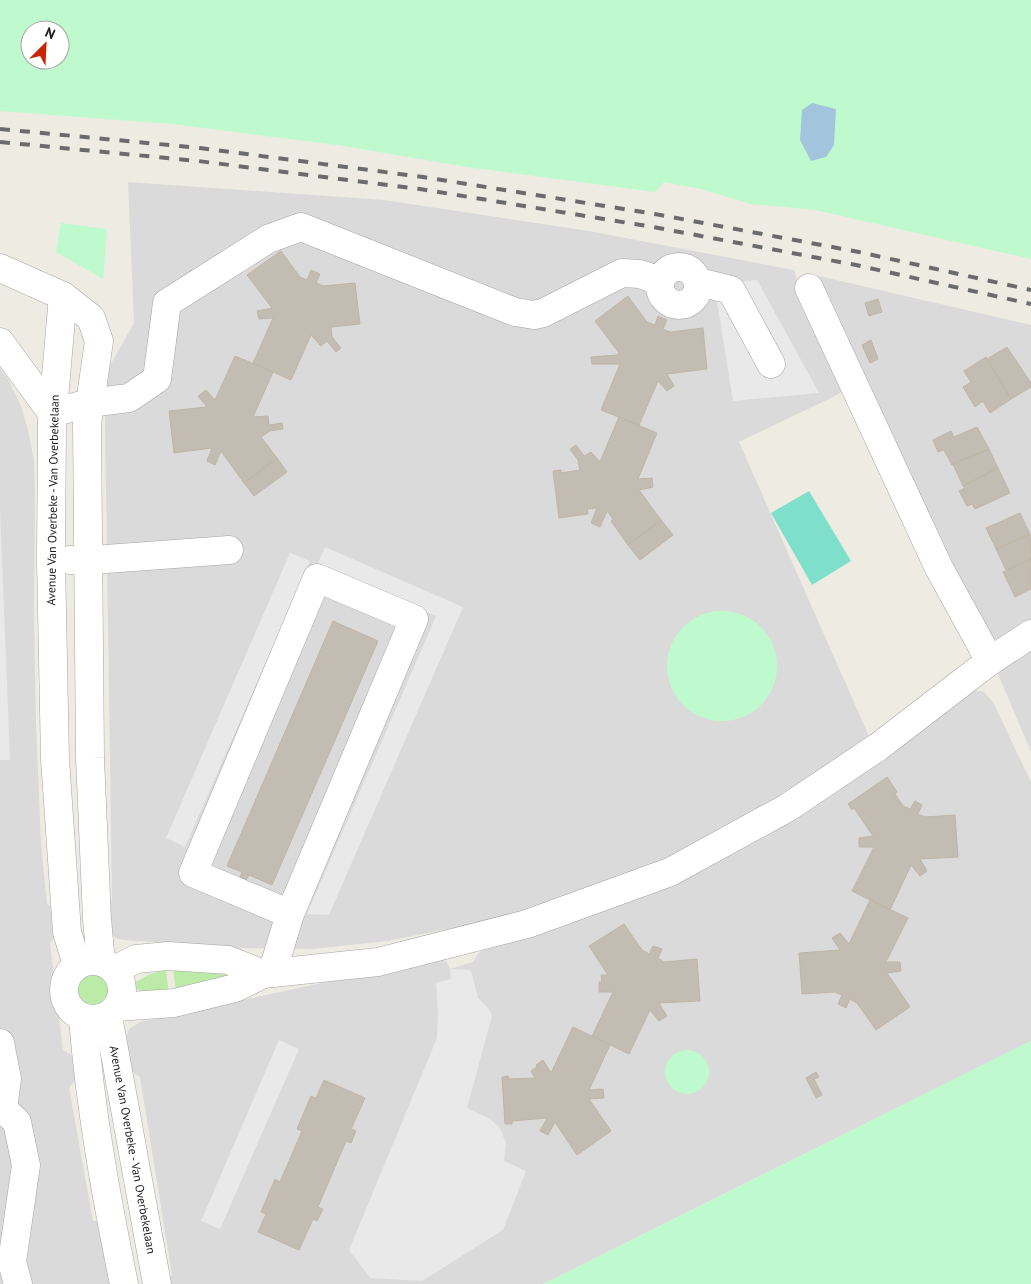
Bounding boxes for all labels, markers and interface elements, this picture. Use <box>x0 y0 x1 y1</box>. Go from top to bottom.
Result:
north arrow <box>20 20 70 70</box>
text: N <box>42 23 58 43</box>
street label: Avenue Van Overbeke - Van Overbekelaan <box>43 394 62 606</box>
street label: Avenue Van Overbeke - Van Overbekelaan <box>107 1044 159 1255</box>

